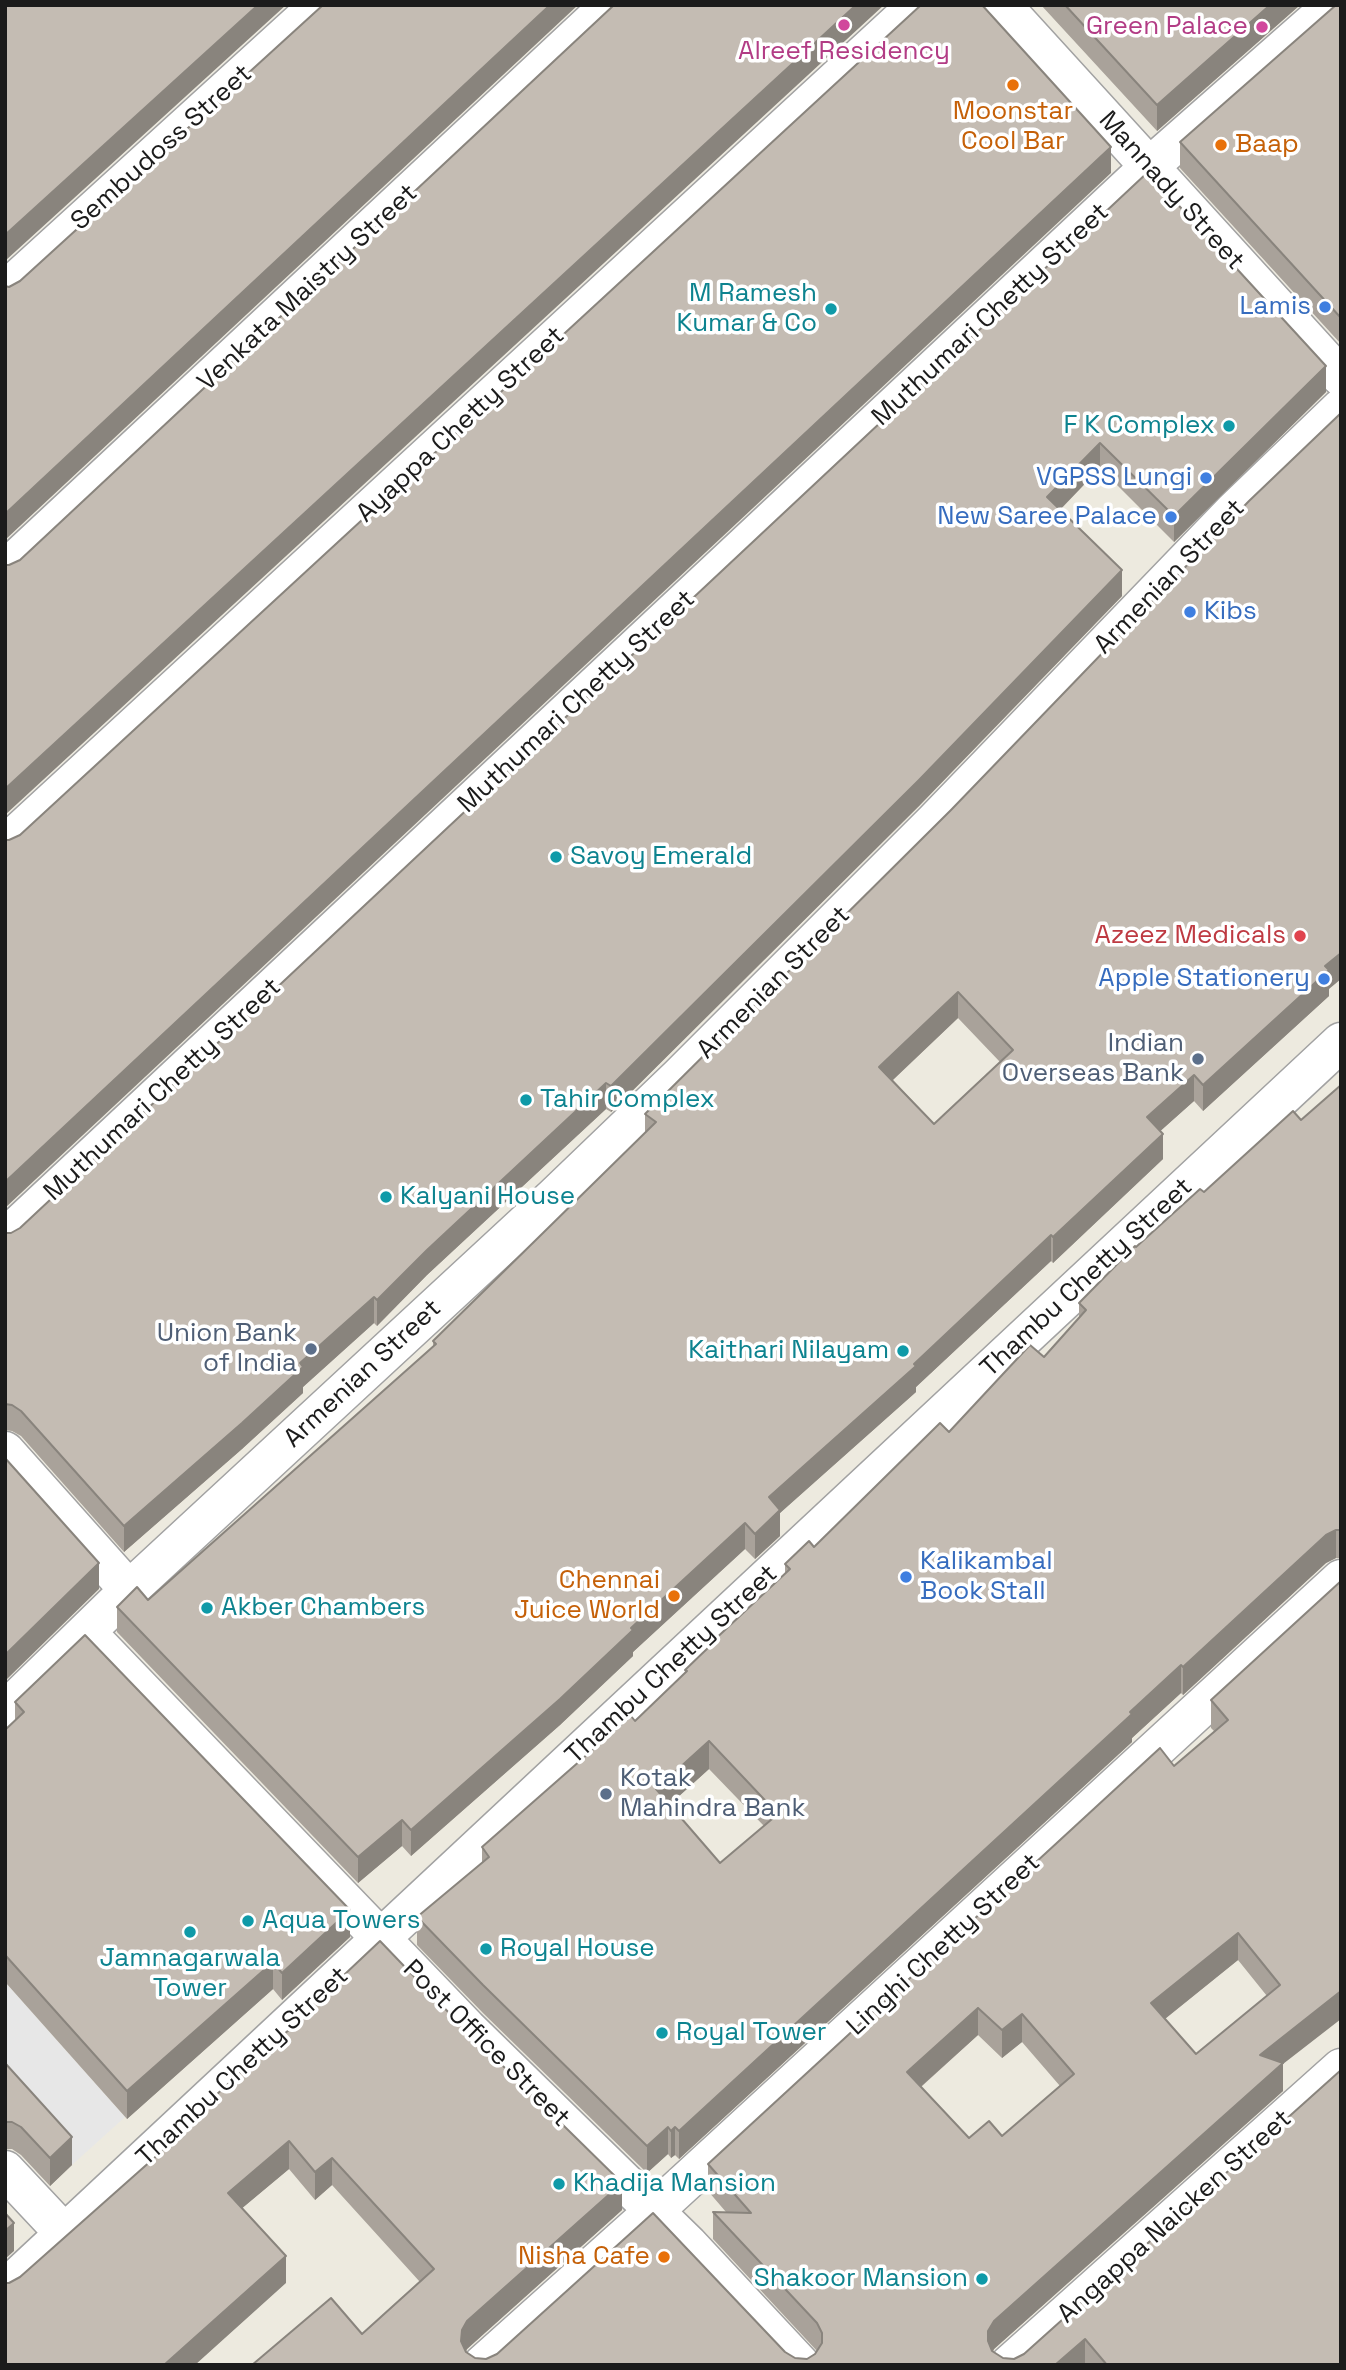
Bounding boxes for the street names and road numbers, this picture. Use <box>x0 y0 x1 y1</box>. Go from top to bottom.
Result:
street label: Sembudoss Street <box>65 59 259 237</box>
street label: Mannady Street <box>1092 105 1250 277</box>
street label: Venkata Maistry Street <box>192 178 424 398</box>
street label: Muthumari Chetty Street <box>866 197 1116 433</box>
street label: Ayappa Chetty Street <box>351 321 571 529</box>
street label: Armenian Street <box>1088 493 1252 661</box>
street label: Muthumari Chetty Street <box>452 584 702 820</box>
street label: Armenian Street <box>691 900 857 1066</box>
street label: Muthumari Chetty Street <box>38 972 288 1208</box>
street label: Thambu Chetty Street <box>975 1172 1199 1384</box>
street label: Armenian Street <box>278 1293 448 1455</box>
street label: Thambu Chetty Street <box>560 1559 784 1771</box>
street label: Linghi Chetty Street <box>841 1847 1047 2043</box>
street label: Post Office Street <box>396 1954 576 2134</box>
street label: Thambu Chetty Street <box>131 1961 355 2173</box>
street label: Angappa Naicken Street <box>1052 2104 1298 2330</box>

